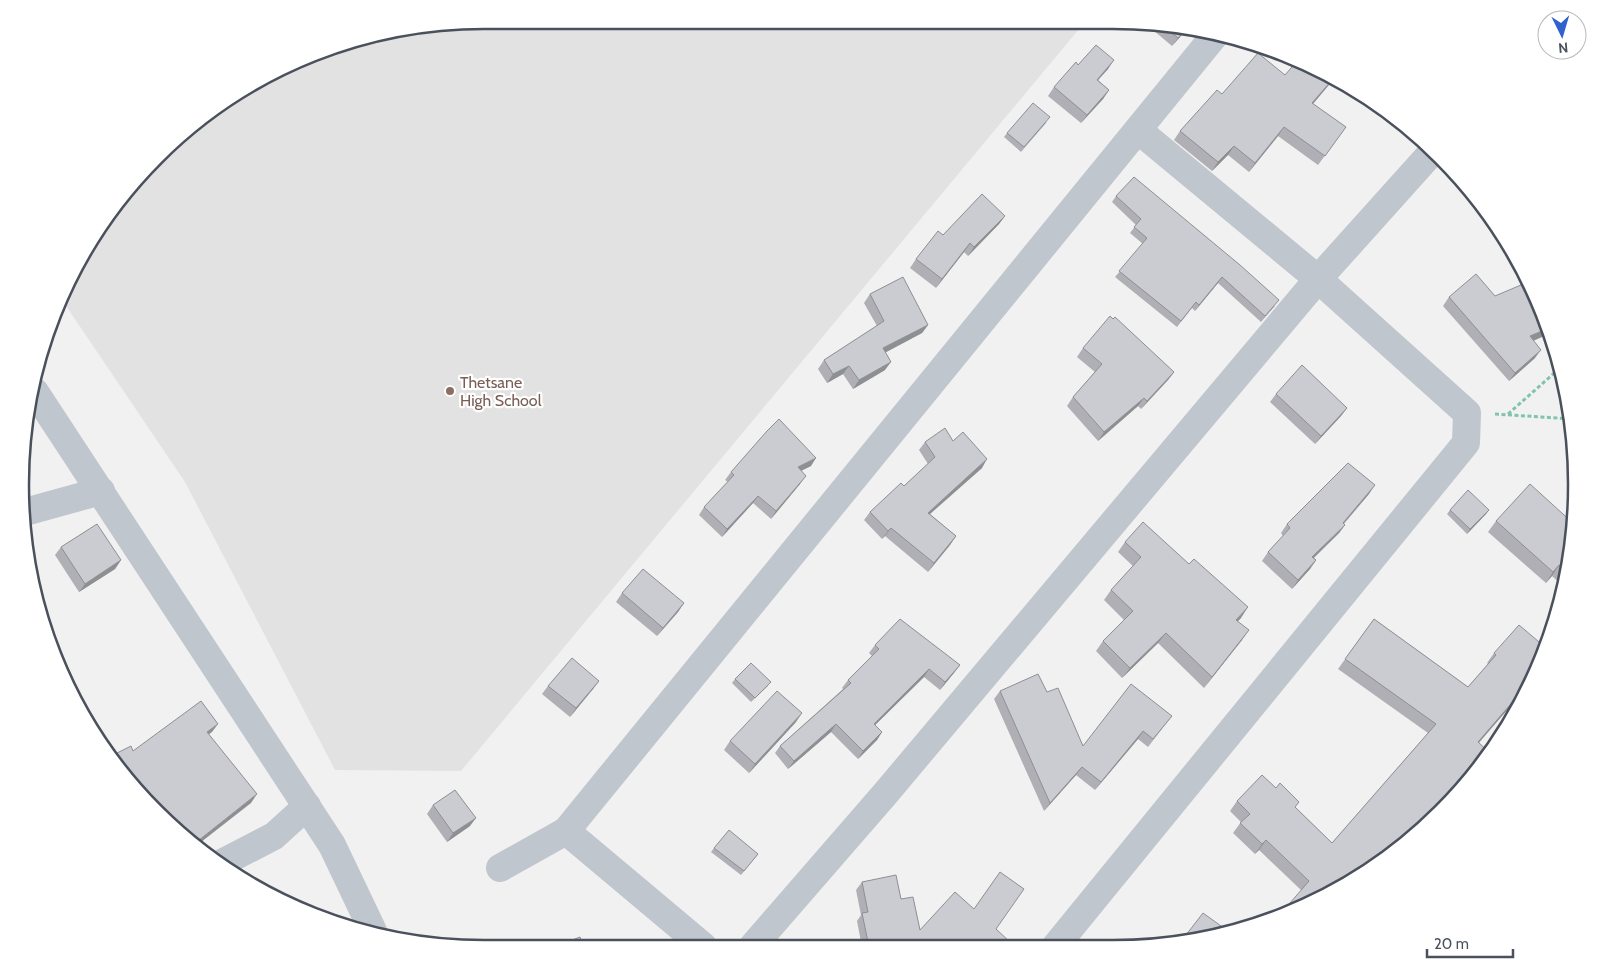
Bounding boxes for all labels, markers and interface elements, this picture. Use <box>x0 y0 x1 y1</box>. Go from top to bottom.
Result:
north arrow <box>1537 10 1587 60</box>
text: N <box>1557 39 1569 57</box>
place label: Thetsane High School <box>460 373 542 410</box>
marker: Thetsane High School <box>444 385 456 397</box>
scale bar <box>1427 926 1513 958</box>
text: 20 m <box>1434 935 1469 953</box>

